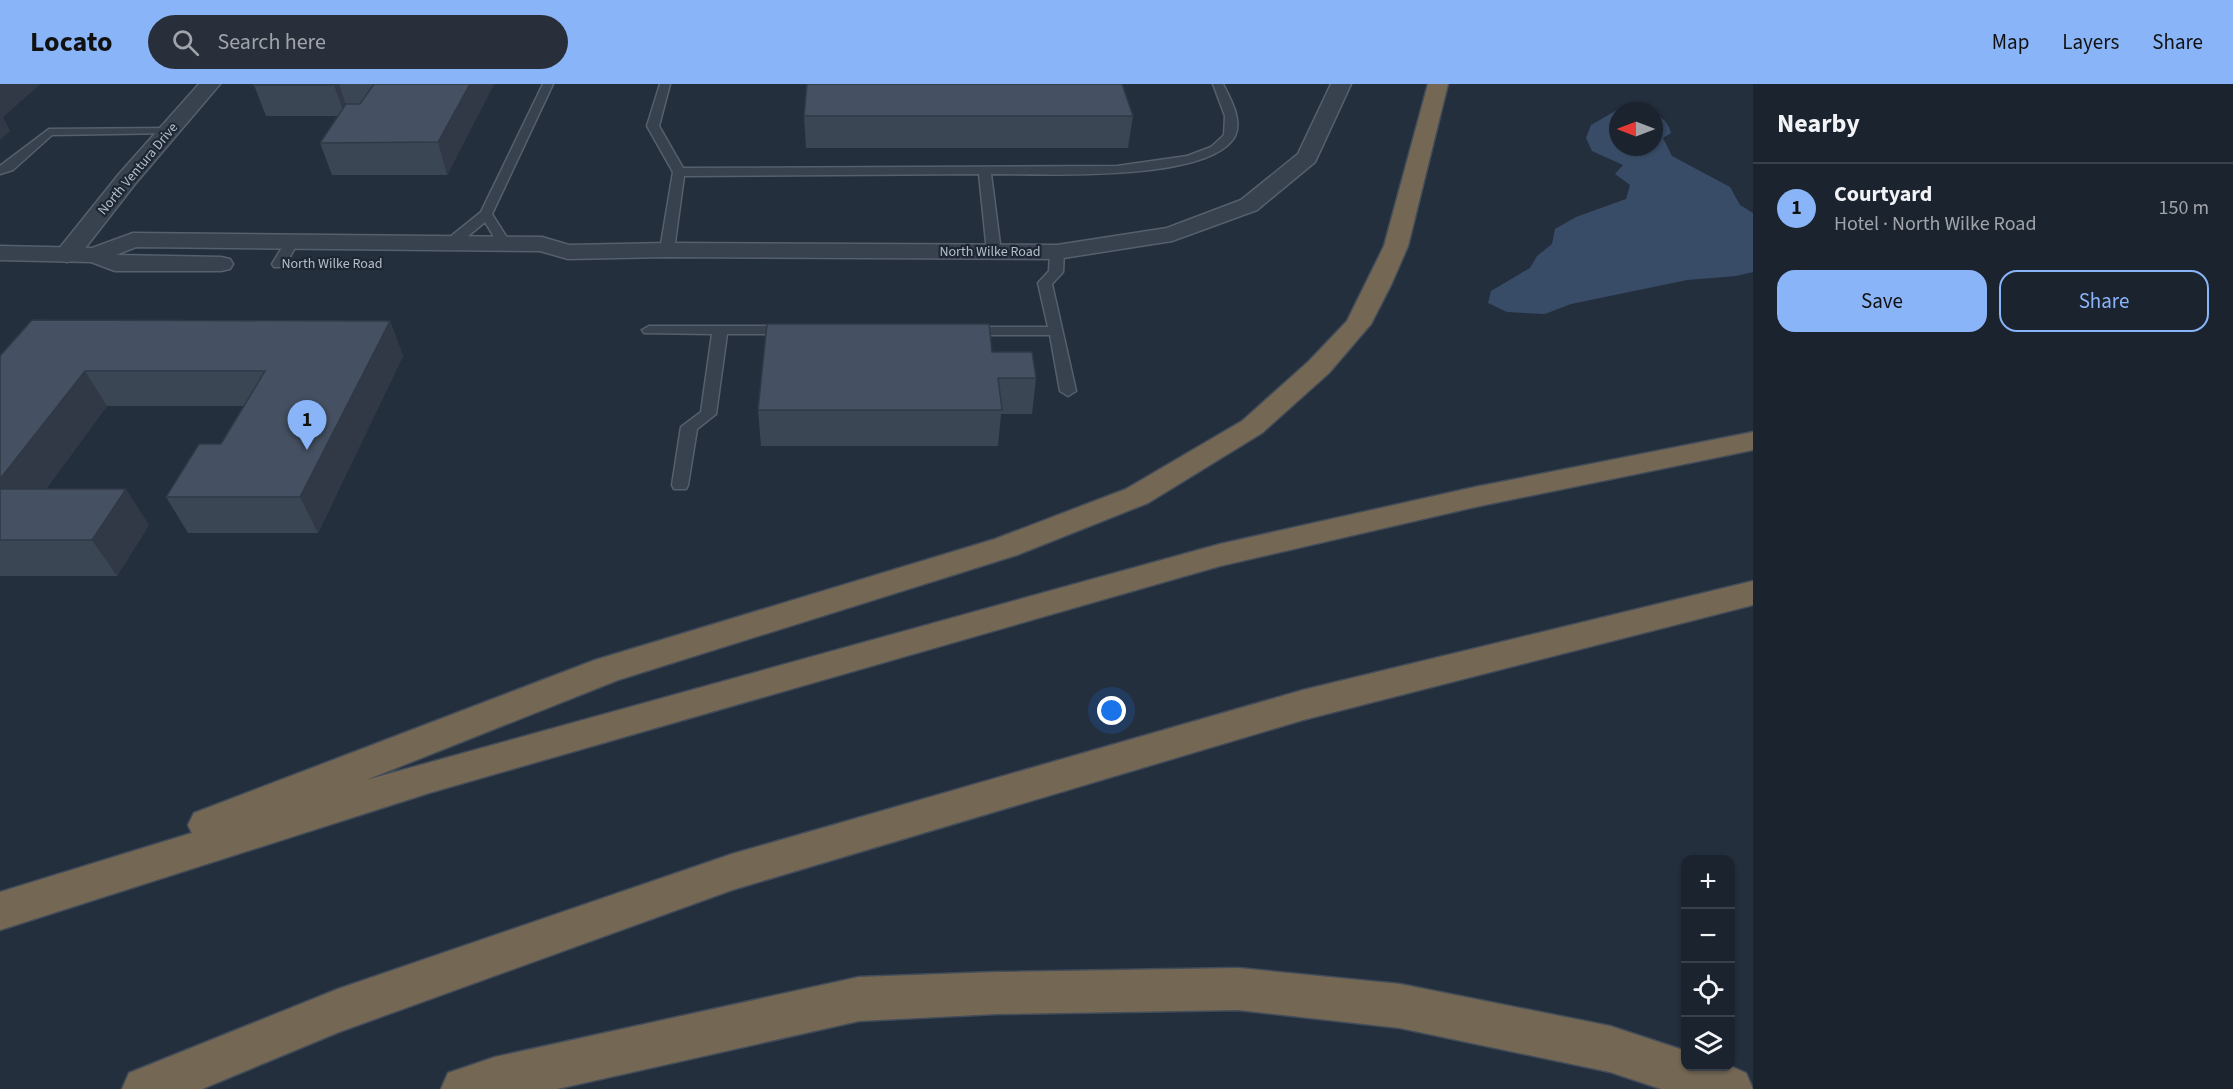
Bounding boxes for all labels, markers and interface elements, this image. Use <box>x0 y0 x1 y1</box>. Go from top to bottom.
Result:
search box <box>148 15 568 69</box>
text: Locato <box>30 22 112 62</box>
icon: search <box>169 26 202 59</box>
text: Search here <box>217 26 326 58</box>
text: Map <box>1992 27 2029 57</box>
text: Layers <box>2062 27 2119 57</box>
text: Share <box>2152 27 2203 57</box>
north arrow <box>1609 102 1663 156</box>
text: Nearby <box>1777 105 1860 142</box>
street label: North Ventura Drive <box>93 118 183 220</box>
text: Courtyard <box>1834 178 1932 210</box>
text: 1 <box>1791 194 1802 222</box>
text: 150 m <box>2159 194 2209 222</box>
text: Hotel · North Wilke Road <box>1834 210 2037 238</box>
street label: North Wilke Road <box>939 242 1041 262</box>
street label: North Wilke Road <box>281 254 383 274</box>
button: Save <box>1777 270 1987 332</box>
button: Share <box>1999 270 2209 332</box>
pin: 1 <box>288 400 326 450</box>
your location <box>1097 696 1126 725</box>
map controls <box>1681 855 1735 1071</box>
button: + <box>1681 855 1735 909</box>
button: − <box>1681 909 1735 963</box>
button: locate <box>1681 963 1735 1017</box>
button: layers <box>1681 1017 1735 1071</box>

